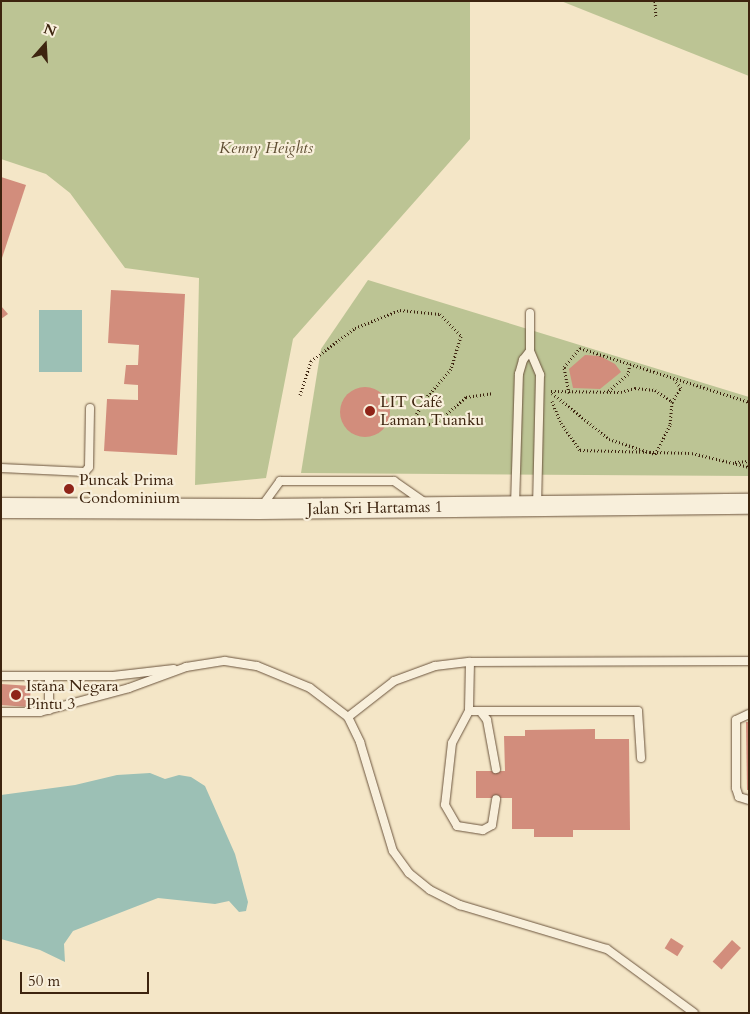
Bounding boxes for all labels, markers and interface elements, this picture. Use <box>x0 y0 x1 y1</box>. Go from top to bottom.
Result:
text: N <box>41 19 59 41</box>
north arrow <box>20 20 70 70</box>
park label: Kenny Heights <box>219 138 313 158</box>
place label: LIT Café Laman Tuanku <box>380 392 484 430</box>
marker: LIT Café Laman Tuanku <box>364 405 376 417</box>
place label: Puncak Prima Condominium <box>79 470 180 508</box>
marker: Puncak Prima Condominium <box>63 483 75 495</box>
street label: Jalan Sri Hartamas 1 <box>307 497 443 519</box>
place label: Istana Negara Pintu 3 <box>26 676 119 714</box>
marker: Istana Negara Pintu 3 <box>10 689 22 701</box>
scale bar <box>22 962 151 994</box>
text: 50 m <box>28 971 60 991</box>

